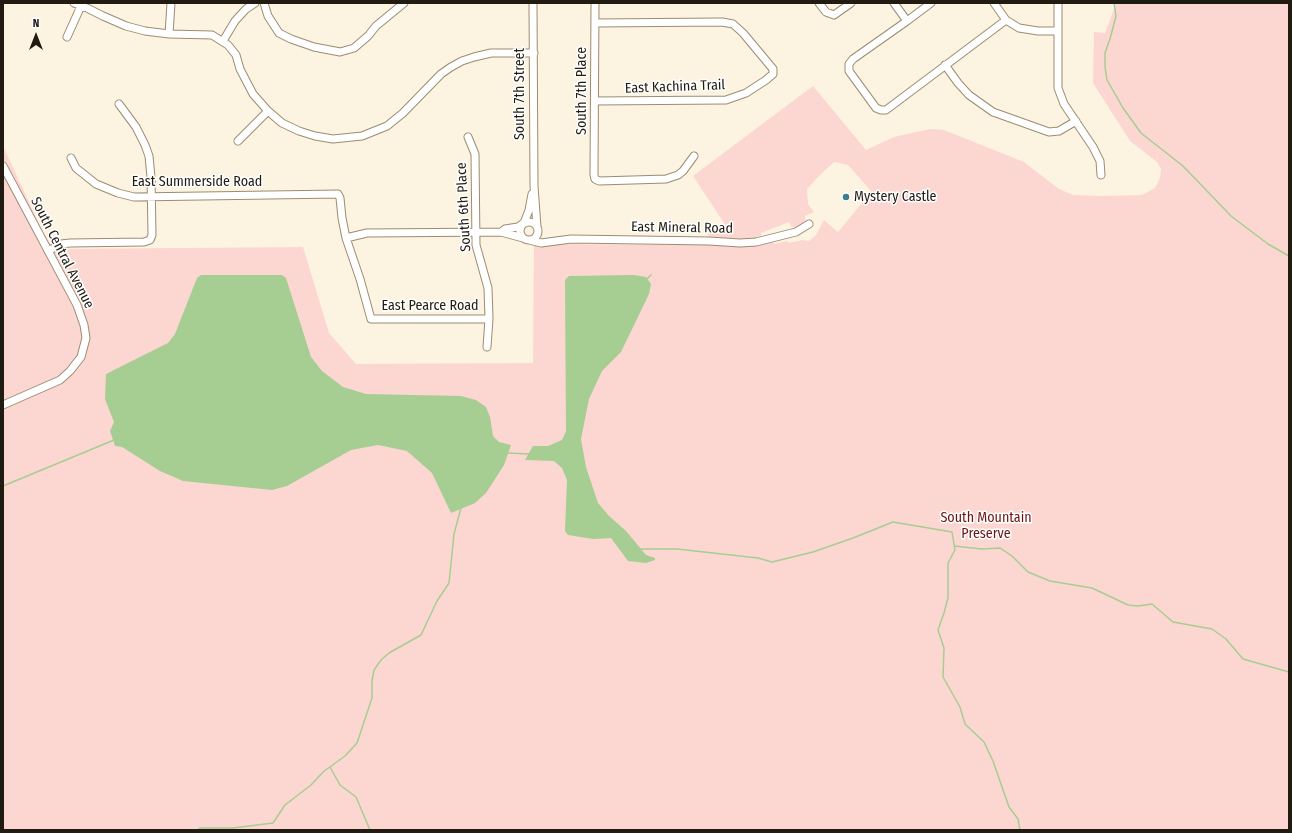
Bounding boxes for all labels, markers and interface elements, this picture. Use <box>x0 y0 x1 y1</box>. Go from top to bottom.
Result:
north arrow <box>16 16 56 56</box>
text: N <box>33 17 39 30</box>
street label: South 7th Place <box>574 47 590 135</box>
street label: South 7th Street <box>512 48 528 140</box>
street label: East Kachina Trail <box>625 77 725 97</box>
street label: South 6th Place <box>453 162 475 252</box>
street label: East Summerside Road <box>132 174 262 190</box>
place label: Mystery Castle <box>854 189 936 205</box>
marker: Mystery Castle <box>841 192 851 202</box>
street label: South Central Avenue <box>27 194 97 312</box>
street label: East Mineral Road <box>631 219 733 237</box>
street label: East Pearce Road <box>381 298 479 314</box>
park label: South Mountain Preserve <box>940 510 1032 542</box>

